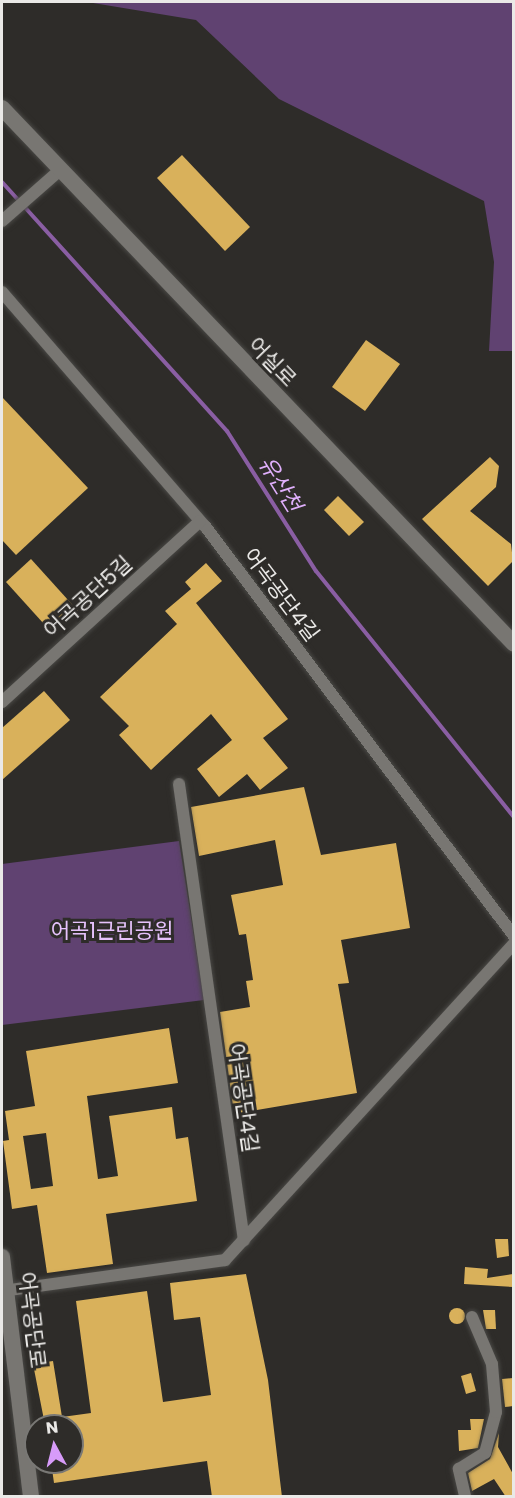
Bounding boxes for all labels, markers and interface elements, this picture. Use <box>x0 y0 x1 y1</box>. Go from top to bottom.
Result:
street label: 어실로 <box>243 332 301 392</box>
water label: 유산천 <box>253 451 307 517</box>
street label: 어곡공단4길 <box>238 544 324 646</box>
street label: 어곡공단5길 <box>39 551 137 643</box>
park label: 어곡1근린공원 <box>51 918 173 944</box>
street label: 어곡공단4길 <box>223 1042 263 1154</box>
street label: 어곡공단로 <box>14 1271 50 1369</box>
north arrow <box>24 1414 84 1474</box>
text: N <box>45 1415 59 1440</box>

